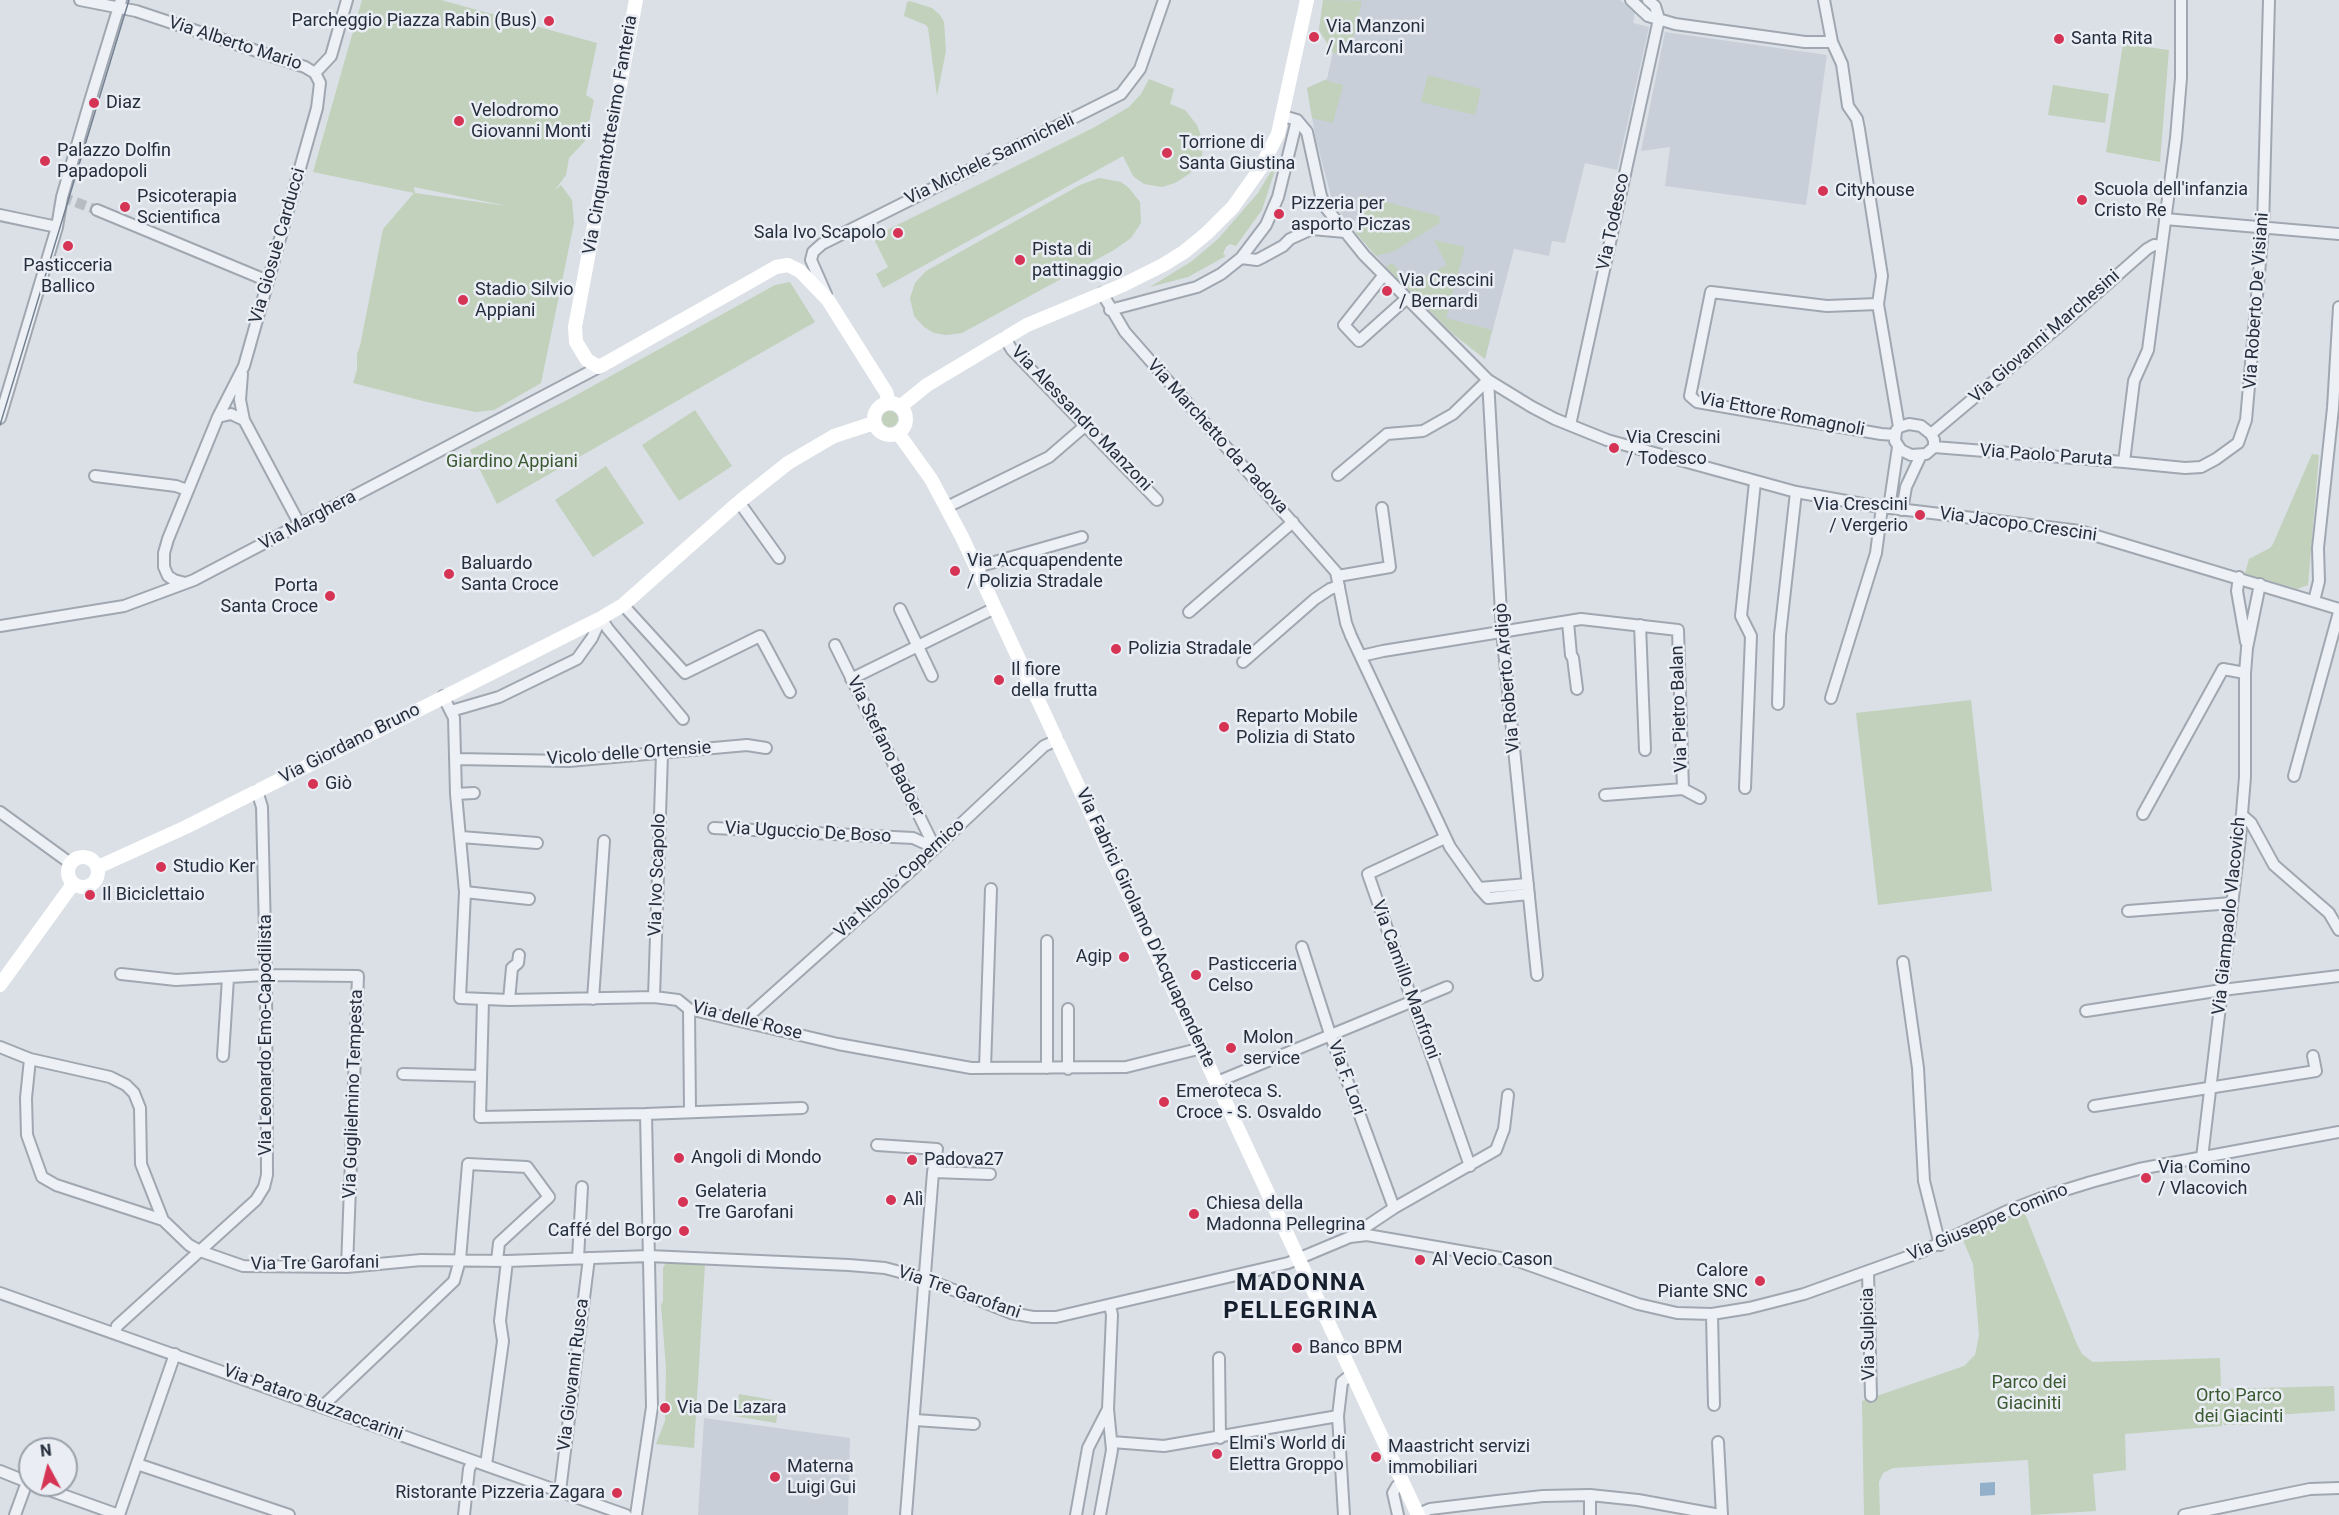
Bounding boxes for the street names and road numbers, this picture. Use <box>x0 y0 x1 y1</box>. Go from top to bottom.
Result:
street label: Via Alberto Mario <box>166 12 304 76</box>
street label: Via Cinquantottesimo Fanteria <box>579 14 643 256</box>
street label: Via Michele Sanmicheli <box>902 110 1078 210</box>
street label: Via Giosuè Carducci <box>245 166 311 326</box>
street label: Via Todesco <box>1593 171 1635 273</box>
street label: Via Roberto De Visiani <box>2240 212 2274 390</box>
street label: Via Giovanni Marchesini <box>1965 266 2125 408</box>
street label: Via Alessandro Manzoni <box>1006 342 1156 496</box>
street label: Via Marchetto da Padova <box>1142 355 1292 519</box>
street label: Via Ettore Romagnoli <box>1697 388 1867 442</box>
street label: Via Paolo Paruta <box>1979 441 2113 471</box>
street label: Via Marghera <box>256 486 360 556</box>
street label: Via Jacopo Crescini <box>1938 503 2098 547</box>
street label: Via Roberto Ardigò <box>1491 602 1525 754</box>
street label: Via Pietro Balan <box>1667 645 1693 773</box>
street label: Via Stefano Badoer <box>842 673 928 821</box>
street label: Via Giordano Bruno <box>276 699 424 789</box>
street label: Vicolo delle Ortensie <box>546 737 712 771</box>
street label: Via Fabrici Girolamo D'Acquapendente <box>1071 785 1219 1071</box>
street label: Via Ivo Scapolo <box>645 813 671 937</box>
street label: Via Nicolò Copernico <box>830 815 970 943</box>
street label: Via Giampaolo Vlacovich <box>2209 816 2251 1016</box>
street label: Via Uguccio De Boso <box>724 818 892 848</box>
street label: Via Camillo Manfroni <box>1366 898 1444 1062</box>
street label: Via Leonardo Emo-Capodilista <box>255 914 277 1156</box>
street label: Via Guglielmino Tempesta <box>340 989 368 1199</box>
street label: Via delle Rose <box>690 997 804 1045</box>
street label: Via F. Lori <box>1323 1038 1369 1118</box>
street label: Via Giuseppe Comino <box>1905 1179 2071 1267</box>
street label: Via Tre Garofani <box>250 1252 380 1276</box>
street label: Via Tre Garofani <box>895 1262 1023 1324</box>
street label: Via Sulpicia <box>1857 1287 1881 1381</box>
street label: Via Giovanni Rusca <box>554 1298 594 1452</box>
street label: Via Pataro Buzzaccarini <box>220 1360 406 1446</box>

